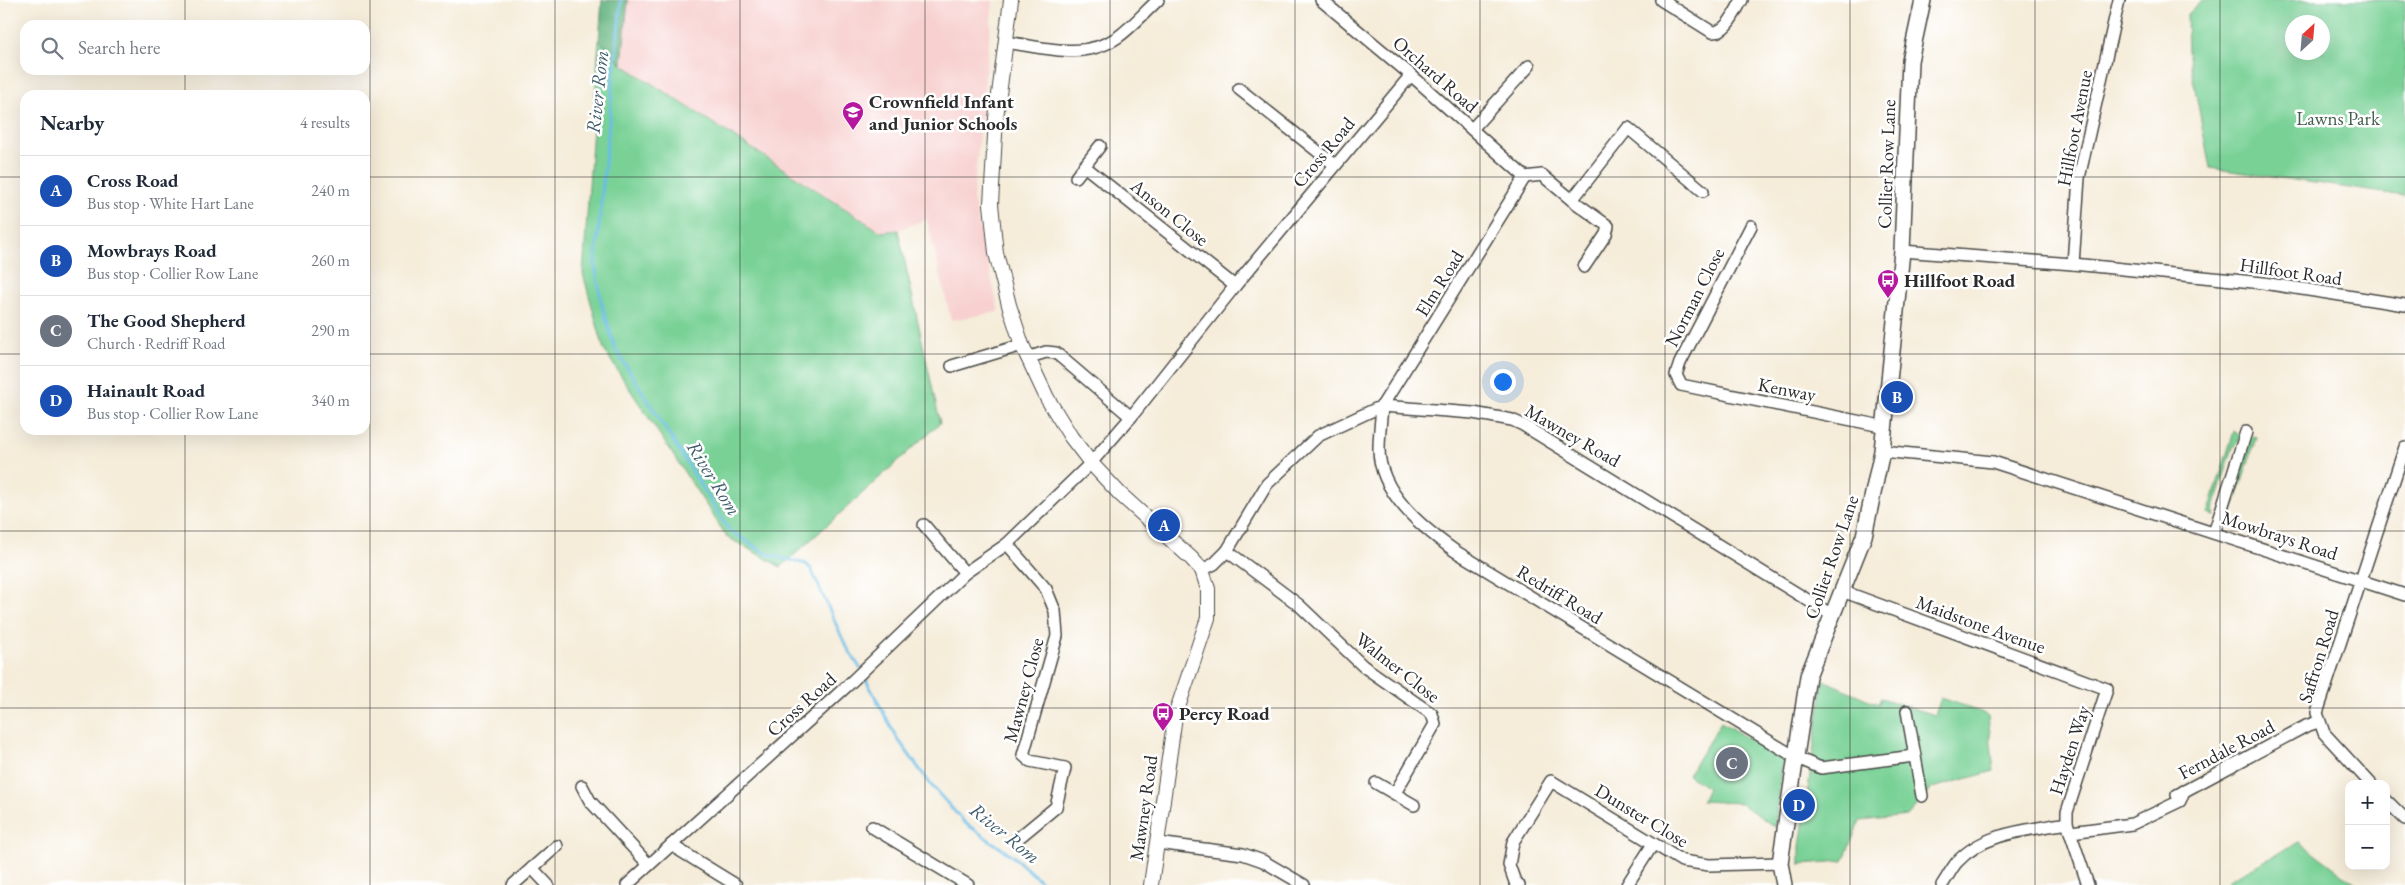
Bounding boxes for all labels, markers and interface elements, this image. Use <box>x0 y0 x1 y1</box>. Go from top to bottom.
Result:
north arrow <box>2285 15 2330 60</box>
search box <box>20 20 370 75</box>
street label: Orchard Road <box>1388 30 1484 119</box>
icon: search <box>38 34 66 62</box>
text: Search here <box>78 35 160 60</box>
water label: River Rom <box>580 49 614 135</box>
street label: Hillfoot Avenue <box>2051 68 2098 188</box>
place label: Crownfield Infant and Junior Schools <box>869 89 1018 136</box>
street label: Collier Row Lane <box>1872 99 1901 229</box>
school or university icon: Crownfield Infant and Junior Schools <box>841 100 865 131</box>
park label: Lawns Park <box>2296 106 2381 131</box>
text: Nearby <box>40 109 104 136</box>
street label: Cross Road <box>1286 111 1361 193</box>
text: 4 results <box>300 112 350 133</box>
text: Cross Road <box>87 168 179 193</box>
street label: Anson Close <box>1125 173 1214 252</box>
text: A <box>50 180 62 201</box>
text: 240 m <box>311 180 350 201</box>
text: Bus stop · White Hart Lane <box>87 193 254 214</box>
text: Mowbrays Road <box>87 238 217 263</box>
street label: Norman Close <box>1659 243 1730 351</box>
street label: Elm Road <box>1409 245 1470 321</box>
text: B <box>51 250 61 271</box>
text: 260 m <box>311 250 350 271</box>
street label: Hillfoot Road <box>2238 252 2344 291</box>
text: Bus stop · Collier Row Lane <box>87 263 258 284</box>
bus stop icon: Hillfoot Road <box>1876 268 1900 299</box>
place label: Hillfoot Road <box>1904 268 2016 293</box>
text: The Good Shepherd <box>87 308 246 333</box>
text: C <box>50 320 62 341</box>
text: 290 m <box>311 320 350 341</box>
text: Church · Redriff Road <box>87 333 225 354</box>
your location <box>1490 369 1516 395</box>
street label: Kenway <box>1756 372 1819 407</box>
text: Hainault Road <box>87 378 205 403</box>
pin: B <box>1881 378 1913 416</box>
text: D <box>50 390 62 411</box>
text: 340 m <box>311 390 350 411</box>
street label: Mawney Road <box>1520 398 1625 473</box>
text: Bus stop · Collier Row Lane <box>87 403 258 424</box>
water label: River Rom <box>681 436 747 520</box>
street label: Collier Row Lane <box>1799 492 1864 622</box>
street label: Mowbrays Road <box>2219 505 2341 566</box>
pin: A <box>1148 506 1180 544</box>
street label: Redriff Road <box>1512 559 1608 630</box>
street label: Maidstone Avenue <box>1913 589 2049 659</box>
street label: Saffron Road <box>2292 606 2345 706</box>
street label: Walmer Close <box>1350 626 1445 708</box>
street label: Mawney Close <box>997 635 1049 745</box>
street label: Cross Road <box>761 666 842 742</box>
bus stop icon: Percy Road <box>1151 701 1175 732</box>
place label: Percy Road <box>1179 701 1270 726</box>
street label: Hayden Way <box>2043 702 2096 798</box>
street label: Ferndale Road <box>2174 713 2279 785</box>
pin: C <box>1716 744 1748 782</box>
street label: Mawney Road <box>1124 753 1163 862</box>
street label: Dunster Close <box>1590 778 1693 853</box>
map controls <box>2345 780 2390 870</box>
button: + <box>2345 780 2390 825</box>
pin: D <box>1783 786 1815 824</box>
water label: River Rom <box>964 797 1046 869</box>
button: − <box>2345 825 2390 870</box>

